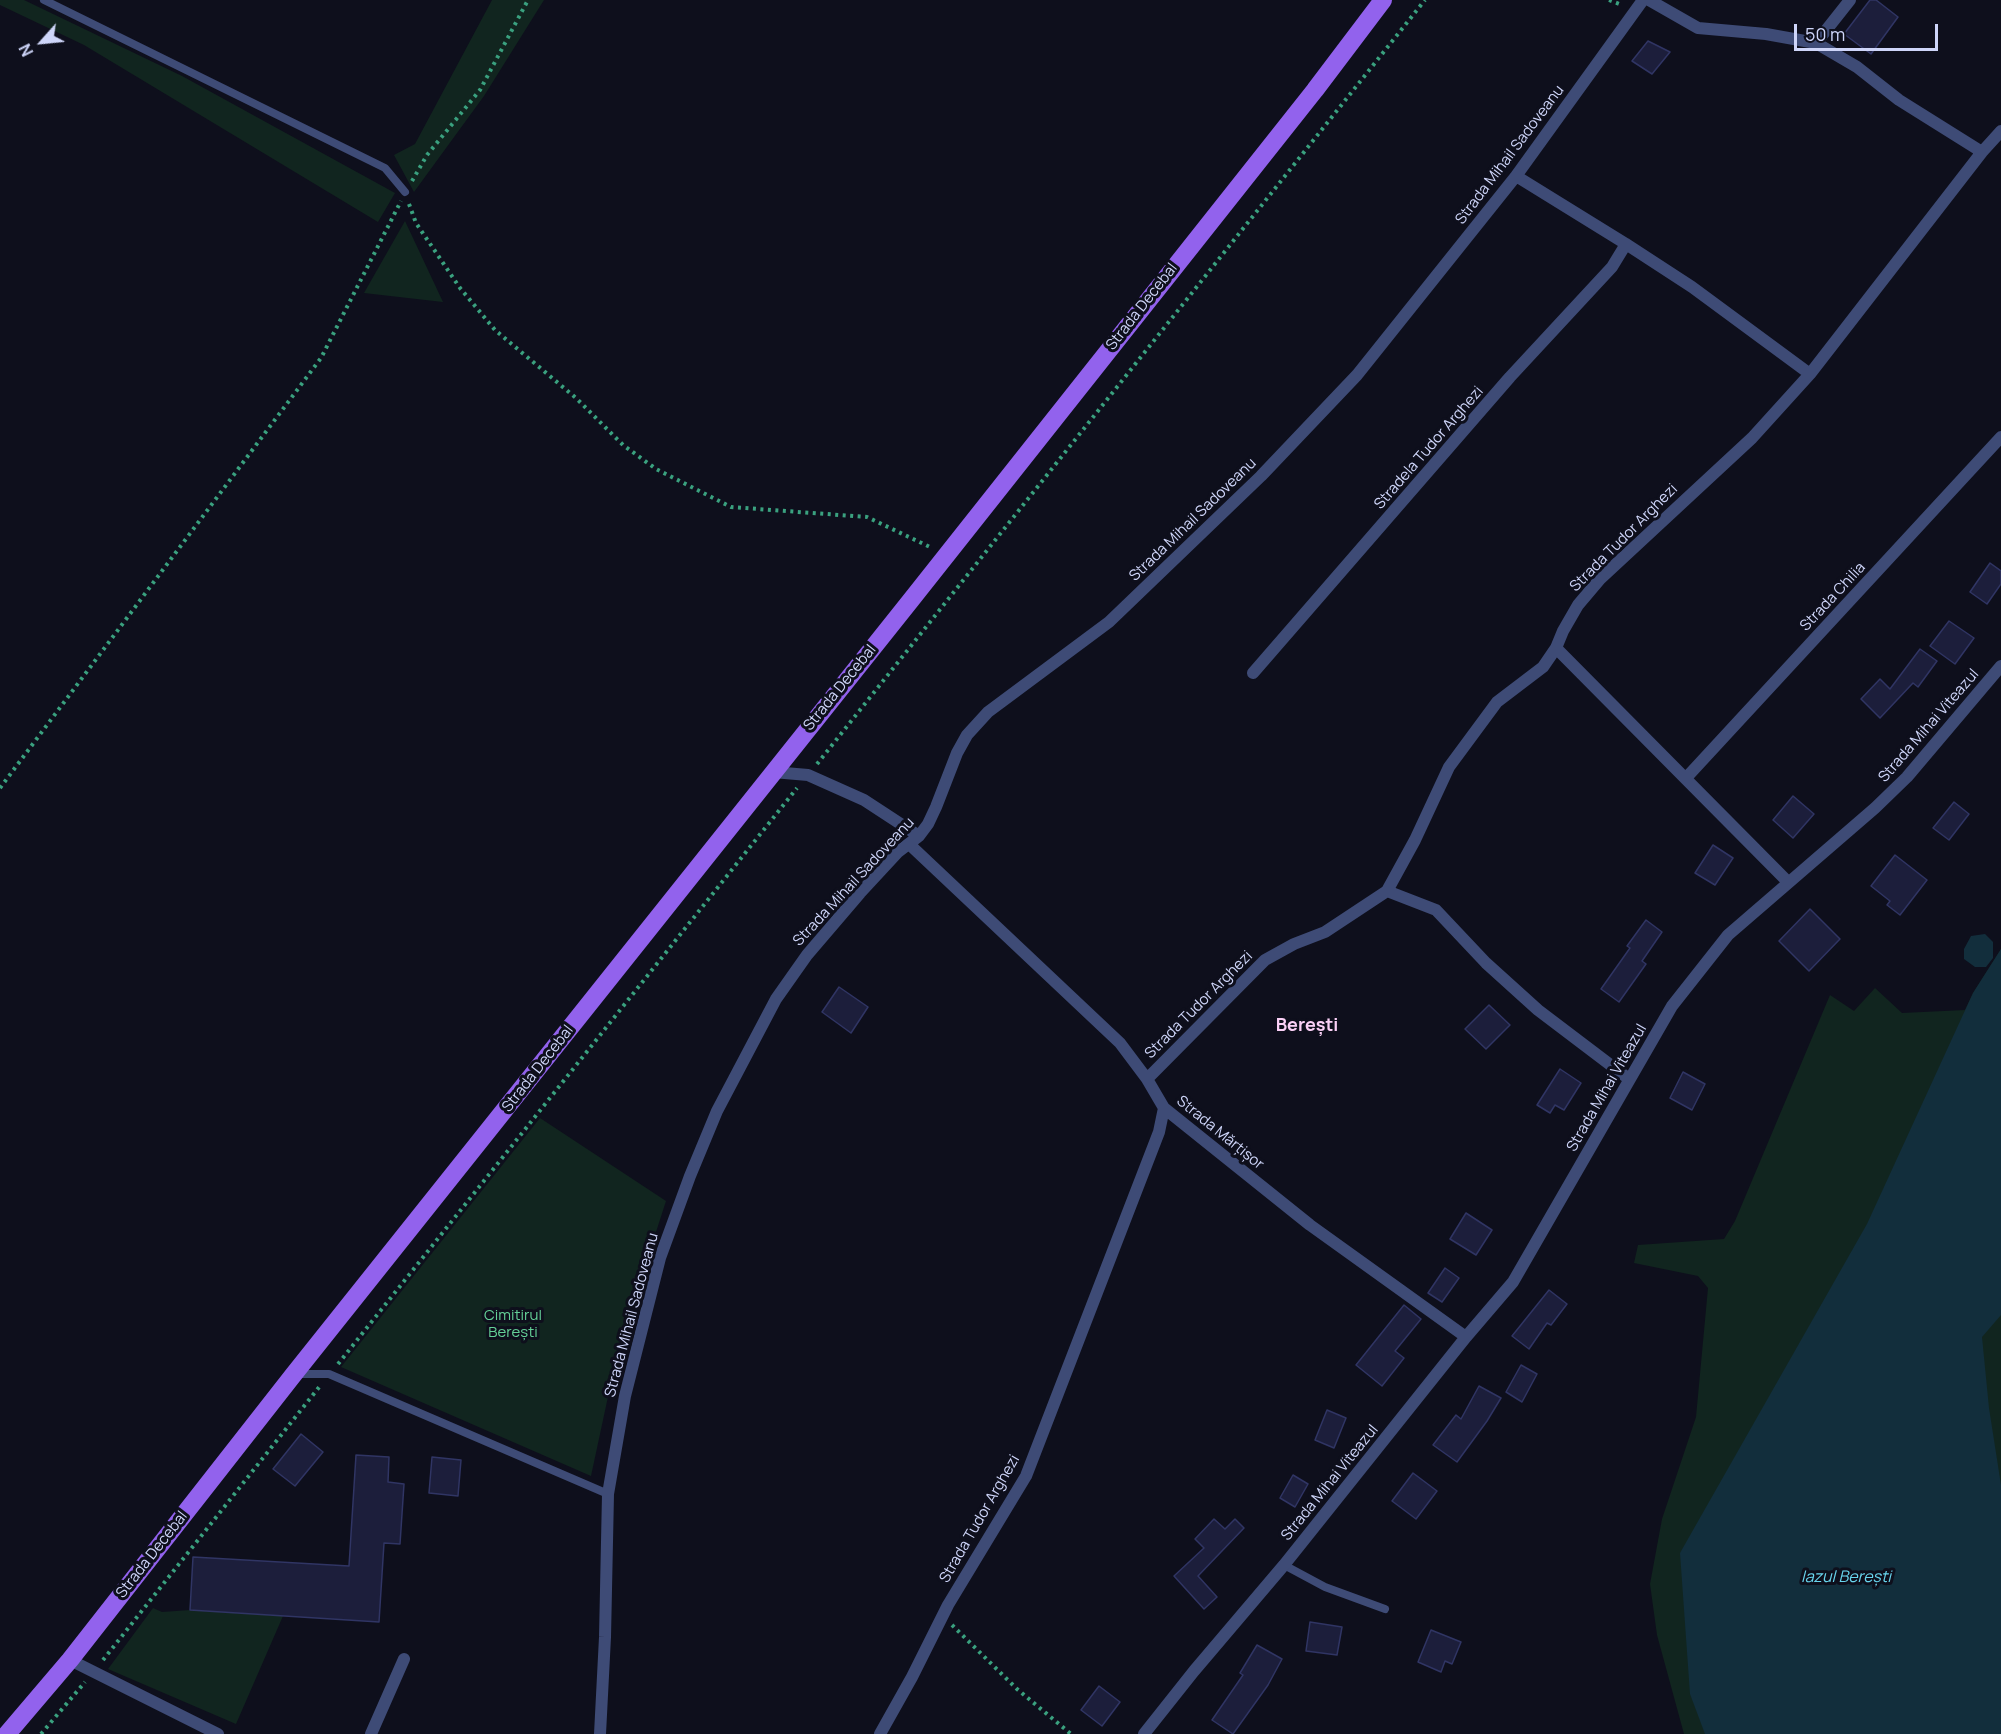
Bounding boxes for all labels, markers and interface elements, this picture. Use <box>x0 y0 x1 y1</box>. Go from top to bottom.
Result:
north arrow <box>12 12 72 72</box>
scale bar <box>1797 12 1941 50</box>
text: 50 m <box>1805 22 1845 46</box>
text: N <box>14 40 38 60</box>
street label: Strada Mihail Sadoveanu <box>1452 82 1568 228</box>
street label: Strada Decebal <box>1102 260 1182 354</box>
street label: Stradela Tudor Arghezi <box>1371 383 1487 513</box>
street label: Strada Mihail Sadoveanu <box>1126 455 1260 585</box>
street label: Strada Tudor Arghezi <box>1566 480 1682 596</box>
street label: Strada Chilia <box>1797 559 1869 635</box>
street label: Strada Decebal <box>800 641 880 735</box>
street label: Strada Mihai Viteazul <box>1875 666 1983 786</box>
street label: Strada Mihail Sadoveanu <box>790 814 918 950</box>
street label: Strada Tudor Arghezi <box>1141 947 1257 1063</box>
district label: Berești <box>1276 1015 1338 1037</box>
street label: Strada Mihai Viteazul <box>1563 1021 1651 1155</box>
street label: Strada Decebal <box>498 1022 578 1116</box>
street label: Strada Mărțișor <box>1173 1092 1267 1174</box>
street label: Strada Mihail Sadoveanu <box>601 1231 663 1399</box>
park label: Cimitirul Berești <box>484 1307 542 1342</box>
street label: Strada Mihai Viteazul <box>1278 1421 1382 1545</box>
street label: Strada Tudor Arghezi <box>936 1452 1024 1586</box>
street label: Strada Decebal <box>112 1508 192 1602</box>
water label: Iazul Berești <box>1801 1568 1891 1588</box>

